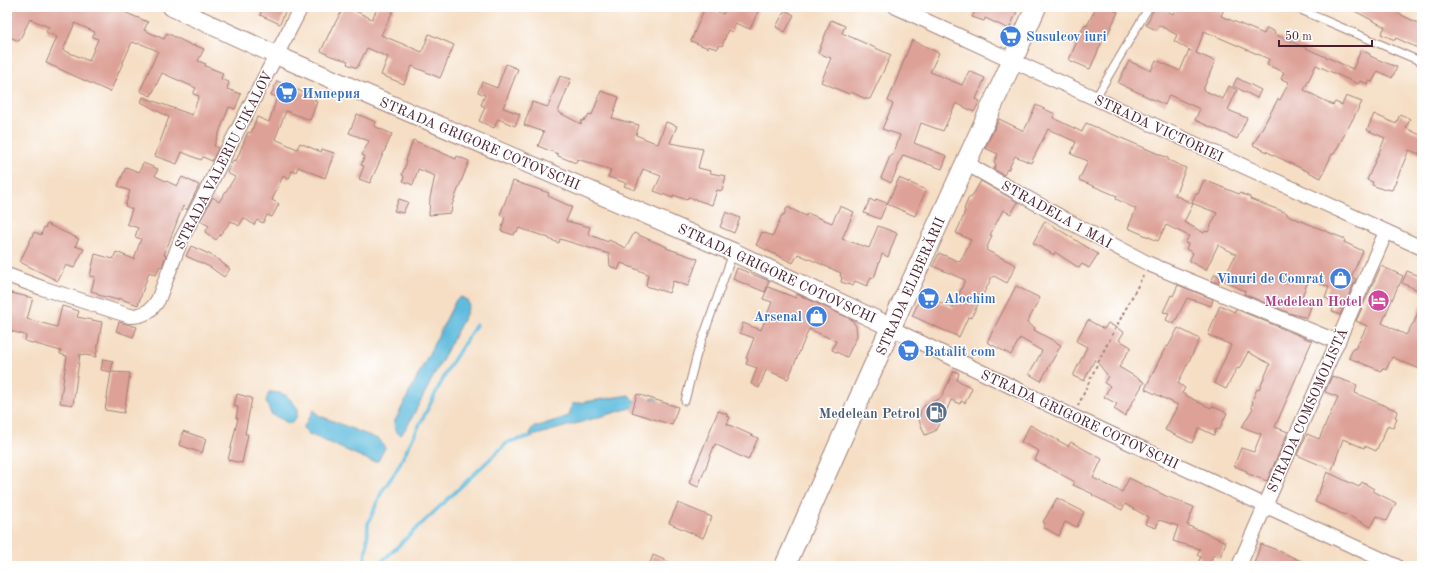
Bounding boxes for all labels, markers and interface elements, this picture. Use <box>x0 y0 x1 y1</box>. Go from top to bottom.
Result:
scale bar <box>1279 22 1372 48</box>
supermarket icon: Susulcov iuri <box>997 23 1023 49</box>
place label: Susulcov iuri <box>1026 30 1107 44</box>
text: 50 m <box>1285 30 1312 43</box>
street label: STRADA VALERIU CIKALOV <box>173 69 275 252</box>
supermarket icon: Империя <box>273 80 299 106</box>
place label: Империя <box>302 87 360 101</box>
street label: STRADA VICTORIEI <box>1092 93 1225 165</box>
street label: STRADA GRIGORE COTOVSCHI <box>377 95 582 193</box>
street label: STRADELA 1 MAI <box>999 179 1114 251</box>
street label: STRADA ELIBERĂRII <box>871 214 948 358</box>
street label: STRADA GRIGORE COTOVSCHI <box>676 222 878 326</box>
shop icon: Vinuri de Comrat <box>1327 265 1353 291</box>
place label: Vinuri de Comrat <box>1216 272 1324 286</box>
supermarket icon: Alochim <box>916 285 942 311</box>
hotel icon: Medelean Hotel <box>1365 288 1391 314</box>
place label: Alochim <box>944 292 996 306</box>
place label: Medelean Hotel <box>1264 295 1362 309</box>
shop icon: Arsenal <box>804 303 830 329</box>
place label: Arsenal <box>754 310 802 324</box>
street label: STRADA COMSOMOLISTĂ <box>1263 325 1351 495</box>
supermarket icon: Batalit com <box>895 338 921 364</box>
place label: Batalit com <box>924 345 996 359</box>
street label: STRADA GRIGORE COTOVSCHI <box>979 368 1181 472</box>
fuel station icon: Medelean Petrol <box>923 400 949 426</box>
place label: Medelean Petrol <box>819 407 920 421</box>

